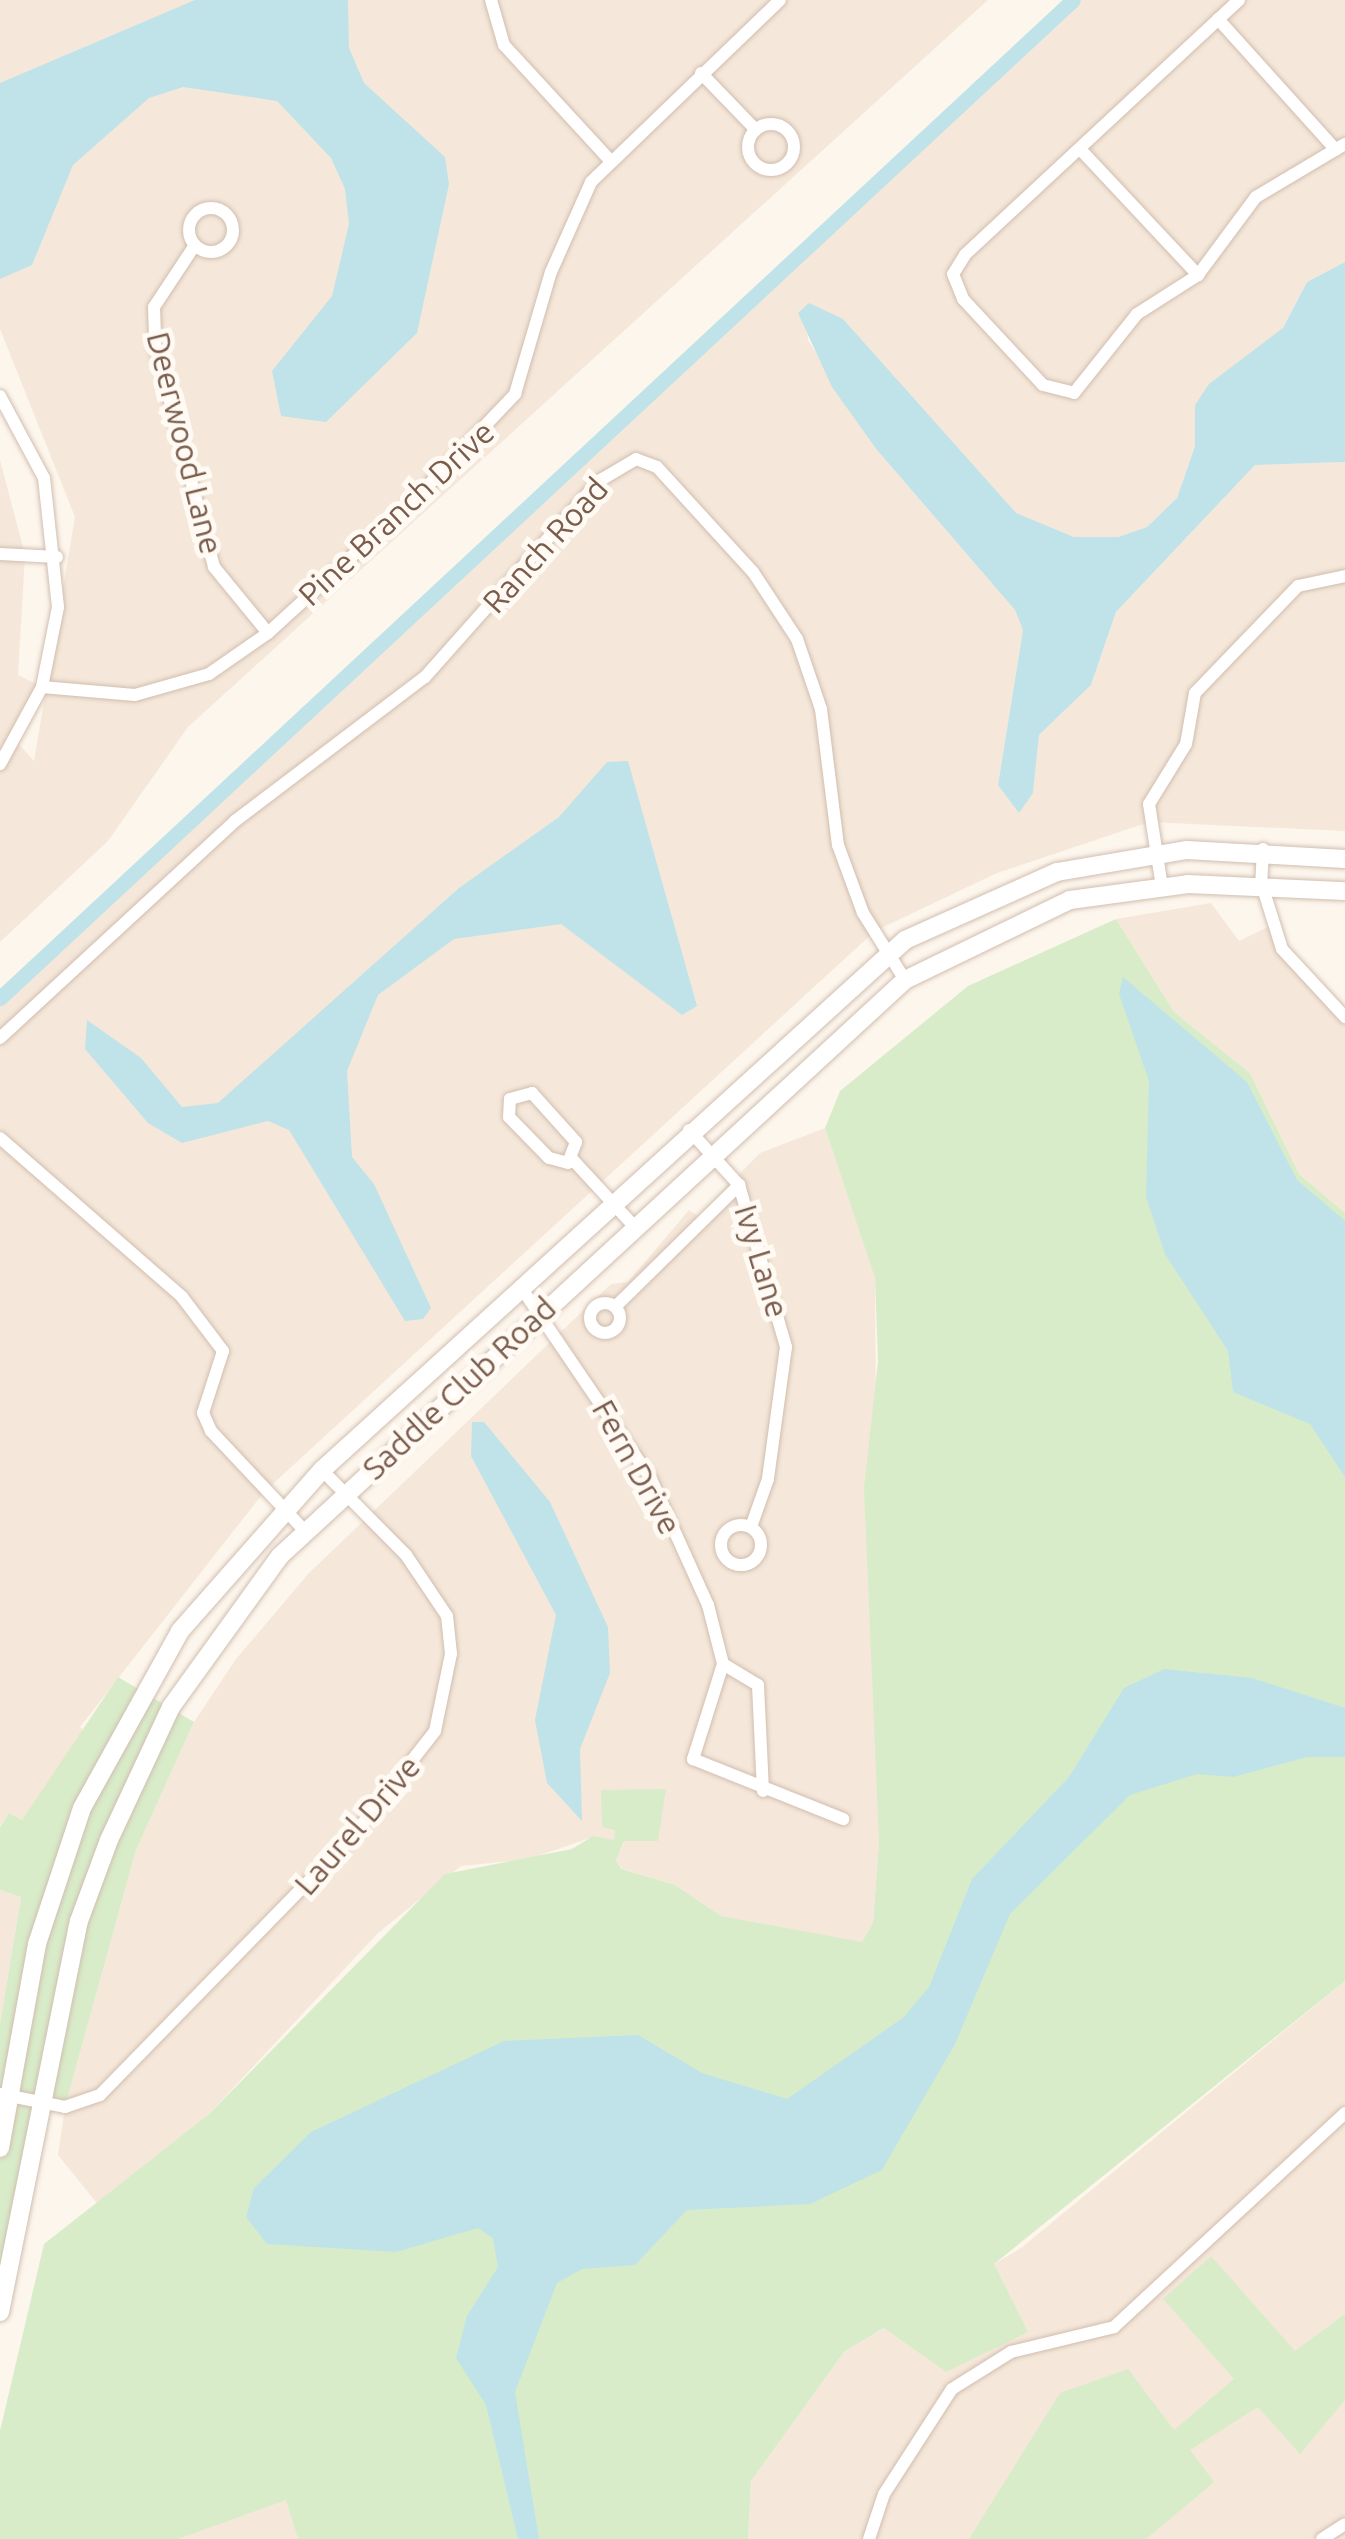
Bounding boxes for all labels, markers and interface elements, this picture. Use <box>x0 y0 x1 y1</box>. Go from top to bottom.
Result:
street label: Deerwood Lane <box>139 328 231 558</box>
street label: Pine Branch Drive <box>290 413 502 613</box>
street label: Ranch Road <box>474 469 616 621</box>
street label: Ivy Lane <box>727 1200 797 1322</box>
street label: Saddle Club Road <box>354 1289 564 1487</box>
street label: Fern Drive <box>584 1393 690 1541</box>
street label: Laurel Drive <box>286 1747 428 1903</box>

